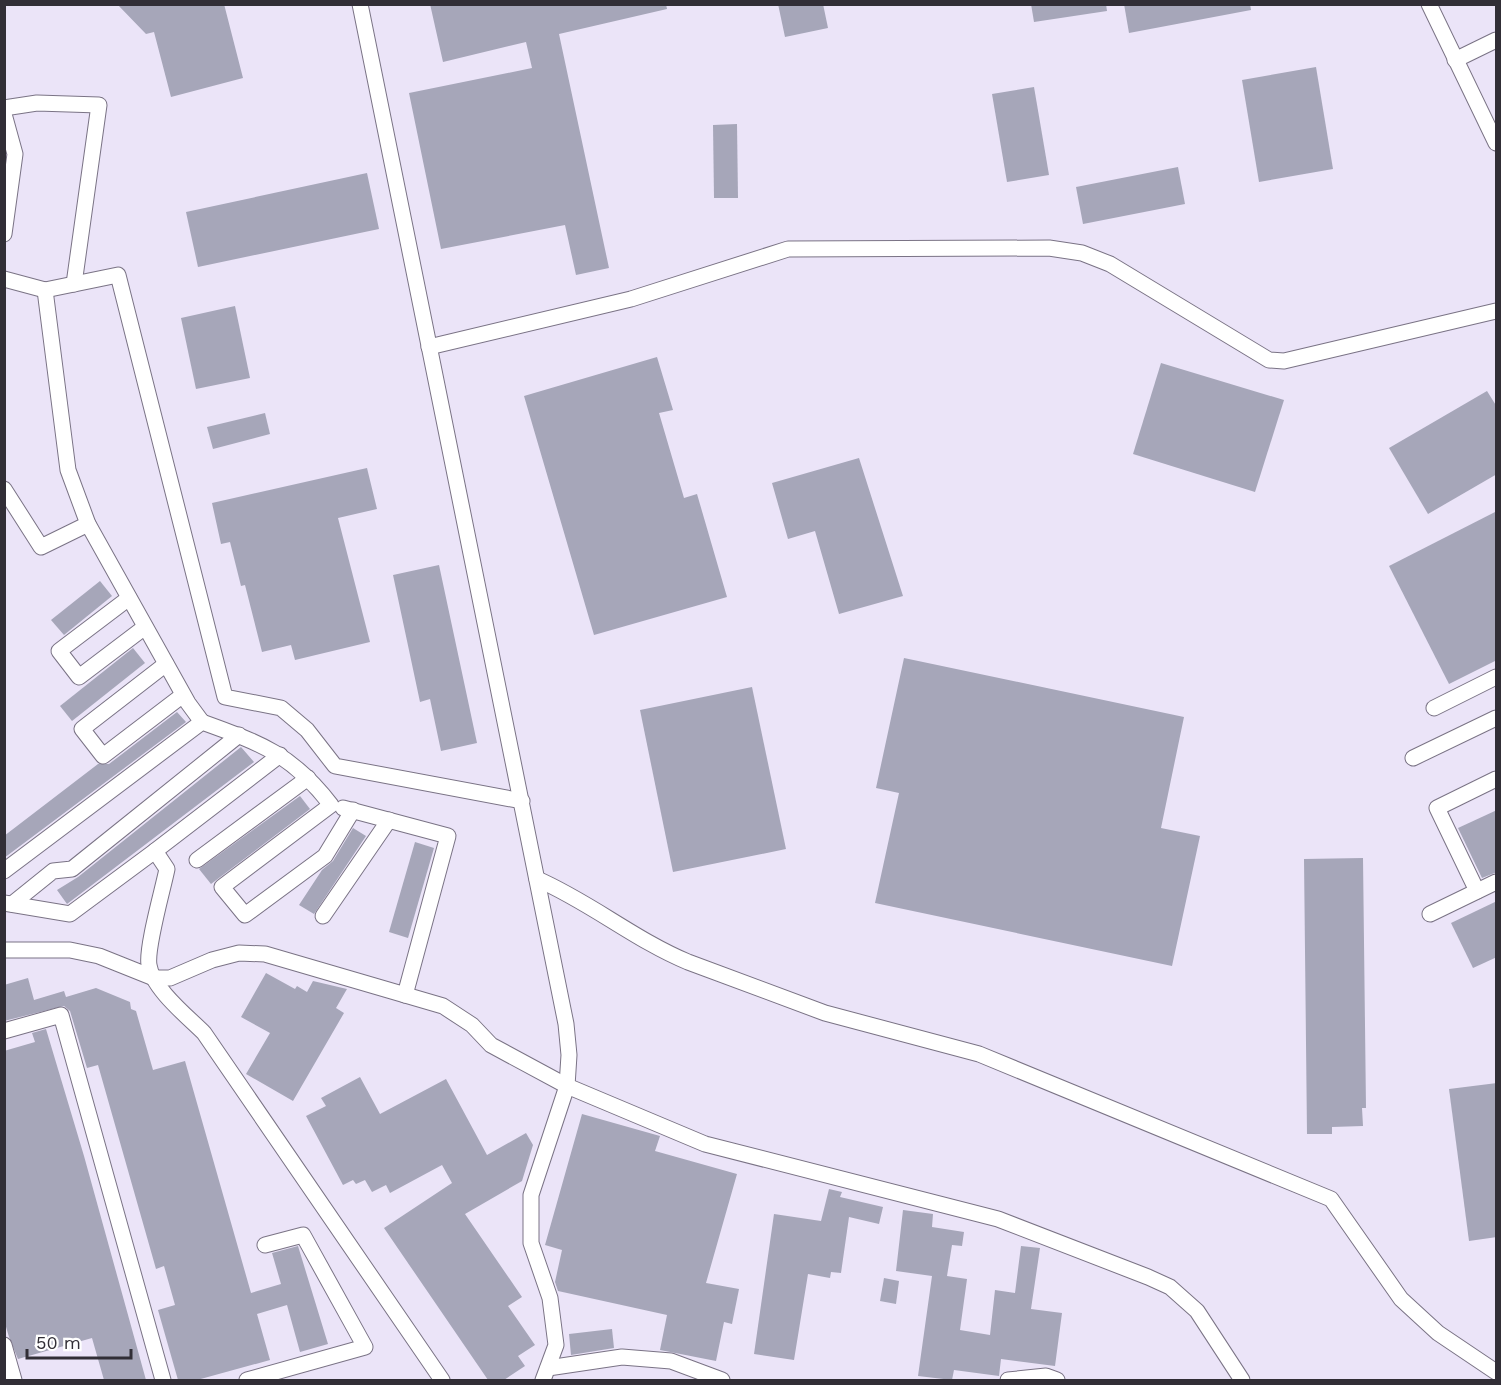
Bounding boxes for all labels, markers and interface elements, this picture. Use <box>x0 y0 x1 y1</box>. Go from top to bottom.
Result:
scale bar <box>27 1322 130 1360</box>
text: 50 m <box>36 1332 81 1353</box>

